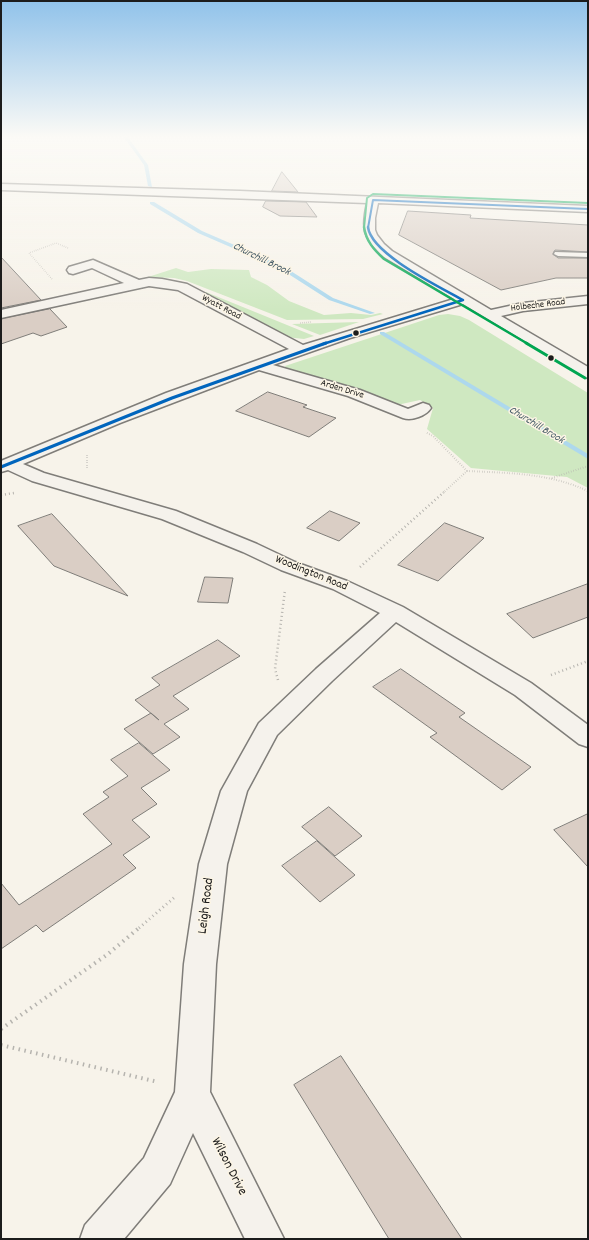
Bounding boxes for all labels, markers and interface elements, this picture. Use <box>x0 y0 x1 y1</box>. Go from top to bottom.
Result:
water label: Churchill Brook <box>230 240 292 280</box>
street label: Wyatt Road <box>199 293 243 323</box>
street label: Holbeche Road <box>510 297 566 315</box>
unlabelled marker <box>351 328 361 338</box>
unlabelled marker <box>546 353 556 363</box>
street label: Arden Drive <box>319 378 365 402</box>
water label: Churchill Brook <box>506 404 566 448</box>
street label: Woodington Road <box>273 553 349 595</box>
street label: Leigh Road <box>195 877 219 935</box>
street label: Wilson Drive <box>206 1135 250 1199</box>

